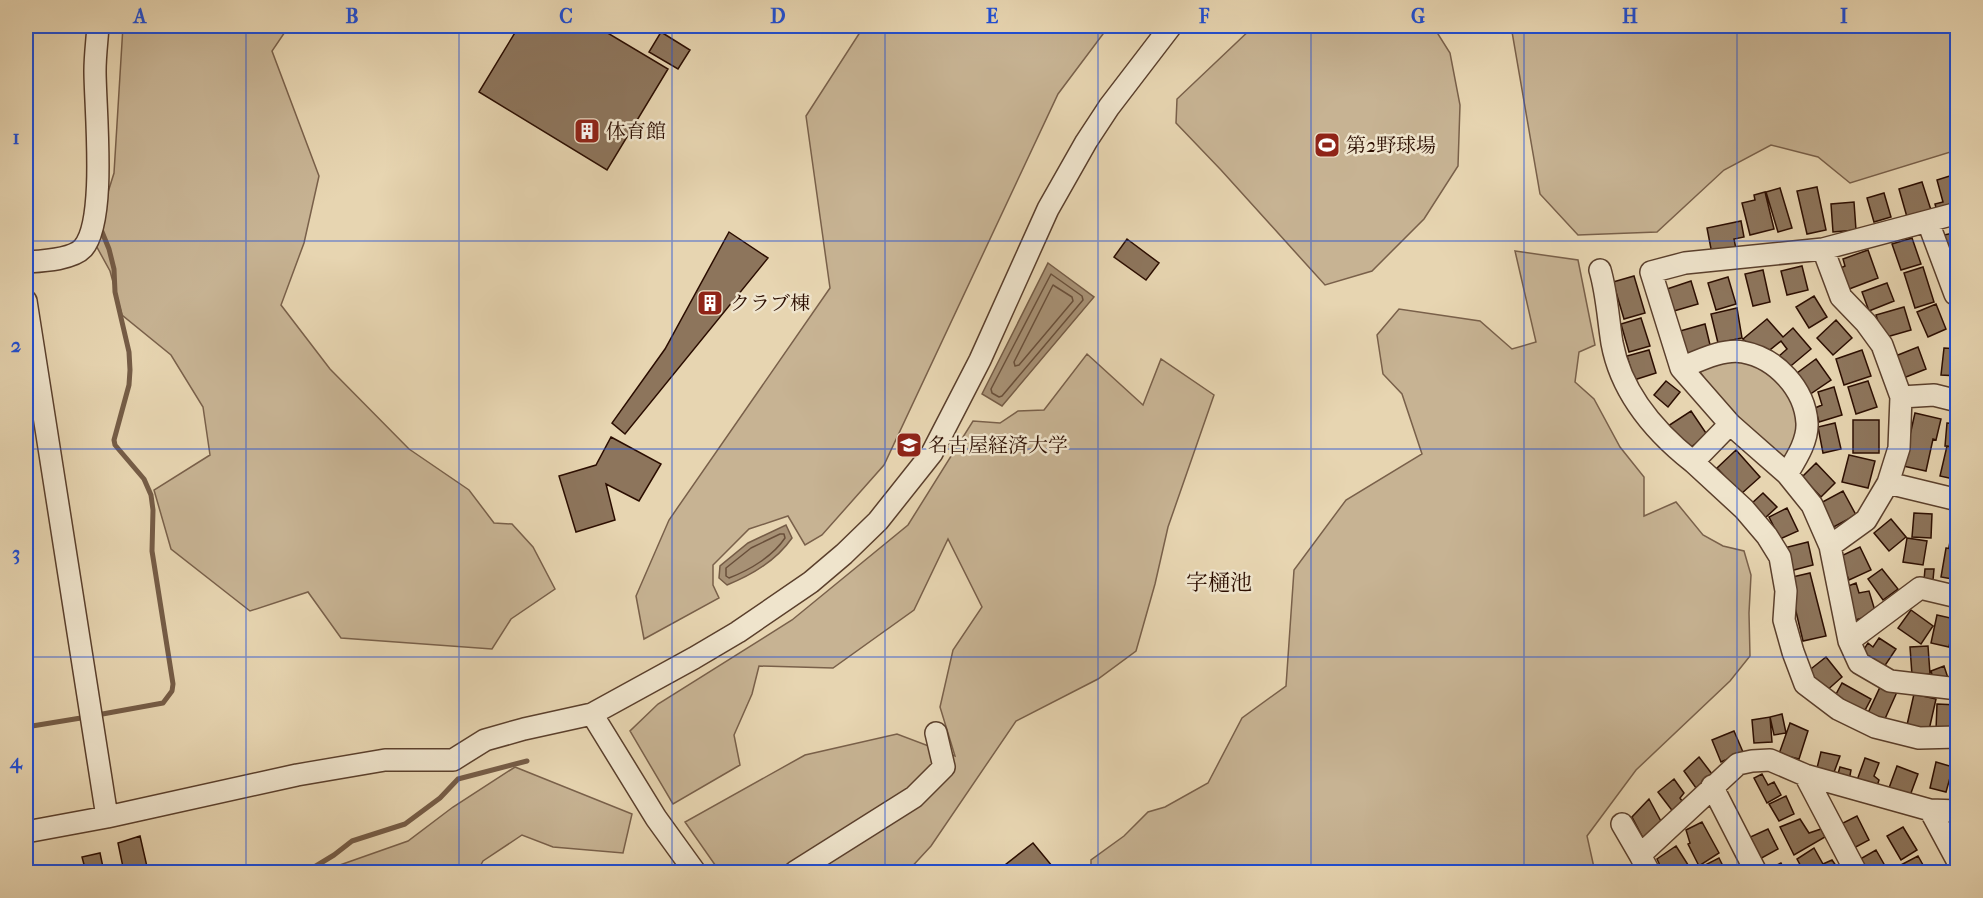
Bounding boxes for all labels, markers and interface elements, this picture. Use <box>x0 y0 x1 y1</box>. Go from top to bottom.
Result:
text: A <box>132 5 148 28</box>
text: B <box>345 5 359 28</box>
text: C <box>559 5 573 28</box>
text: D <box>770 5 786 28</box>
text: E <box>986 5 998 28</box>
text: F <box>1198 5 1210 28</box>
text: G <box>1411 5 1425 28</box>
text: H <box>1622 5 1638 28</box>
text: I <box>1840 5 1848 28</box>
building icon: 体育館 <box>572 116 602 146</box>
place label: 体育館 <box>606 120 666 143</box>
text: 1 <box>12 126 20 149</box>
sports icon: 第2野球場 <box>1312 130 1342 160</box>
place label: 第2野球場 <box>1346 134 1436 157</box>
building icon: クラブ棟 <box>695 288 725 318</box>
place label: クラブ棟 <box>730 292 810 315</box>
text: 2 <box>11 334 21 357</box>
school or university icon: 名古屋経済大学 <box>894 430 924 460</box>
place label: 名古屋経済大学 <box>928 434 1068 457</box>
text: 3 <box>12 542 20 565</box>
district label: 字樋池 <box>1186 570 1252 596</box>
text: 4 <box>9 750 23 774</box>

